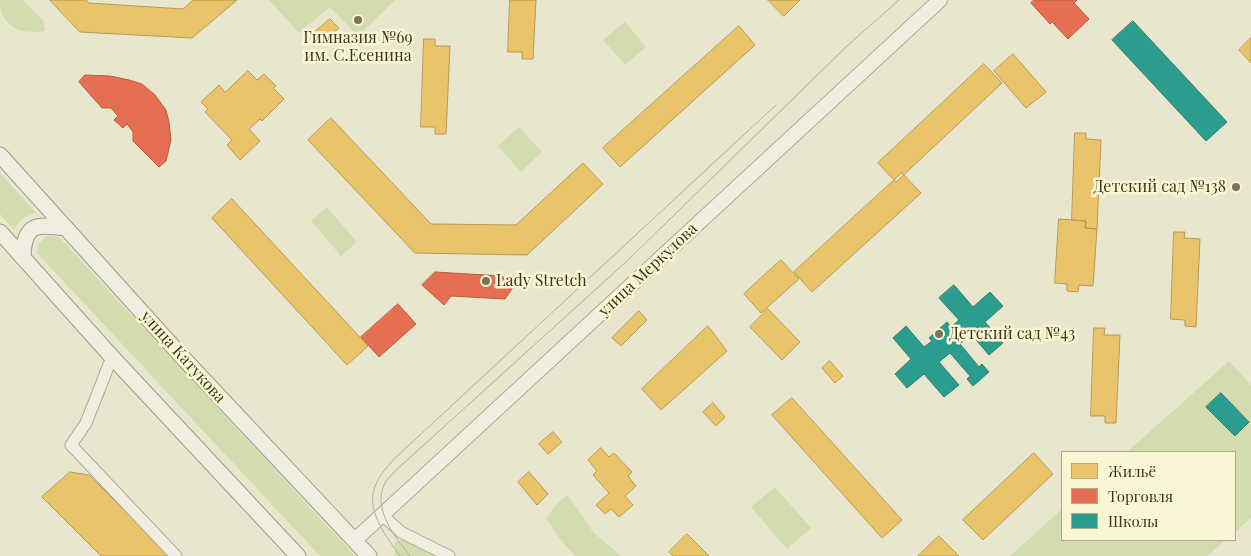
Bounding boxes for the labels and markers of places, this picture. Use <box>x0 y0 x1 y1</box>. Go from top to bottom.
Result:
marker: Гимназия №69 им. С.Есенина <box>352 14 364 26</box>
place label: Гимназия №69 им. С.Есенина <box>303 28 413 66</box>
place label: Детский сад №138 <box>1094 177 1226 197</box>
marker: Детский сад №138 <box>1230 181 1242 193</box>
place label: Lady Stretch <box>496 271 587 291</box>
marker: Lady Stretch <box>480 275 492 287</box>
place label: Детский сад №43 <box>949 324 1075 344</box>
marker: Детский сад №43 <box>933 328 945 340</box>

